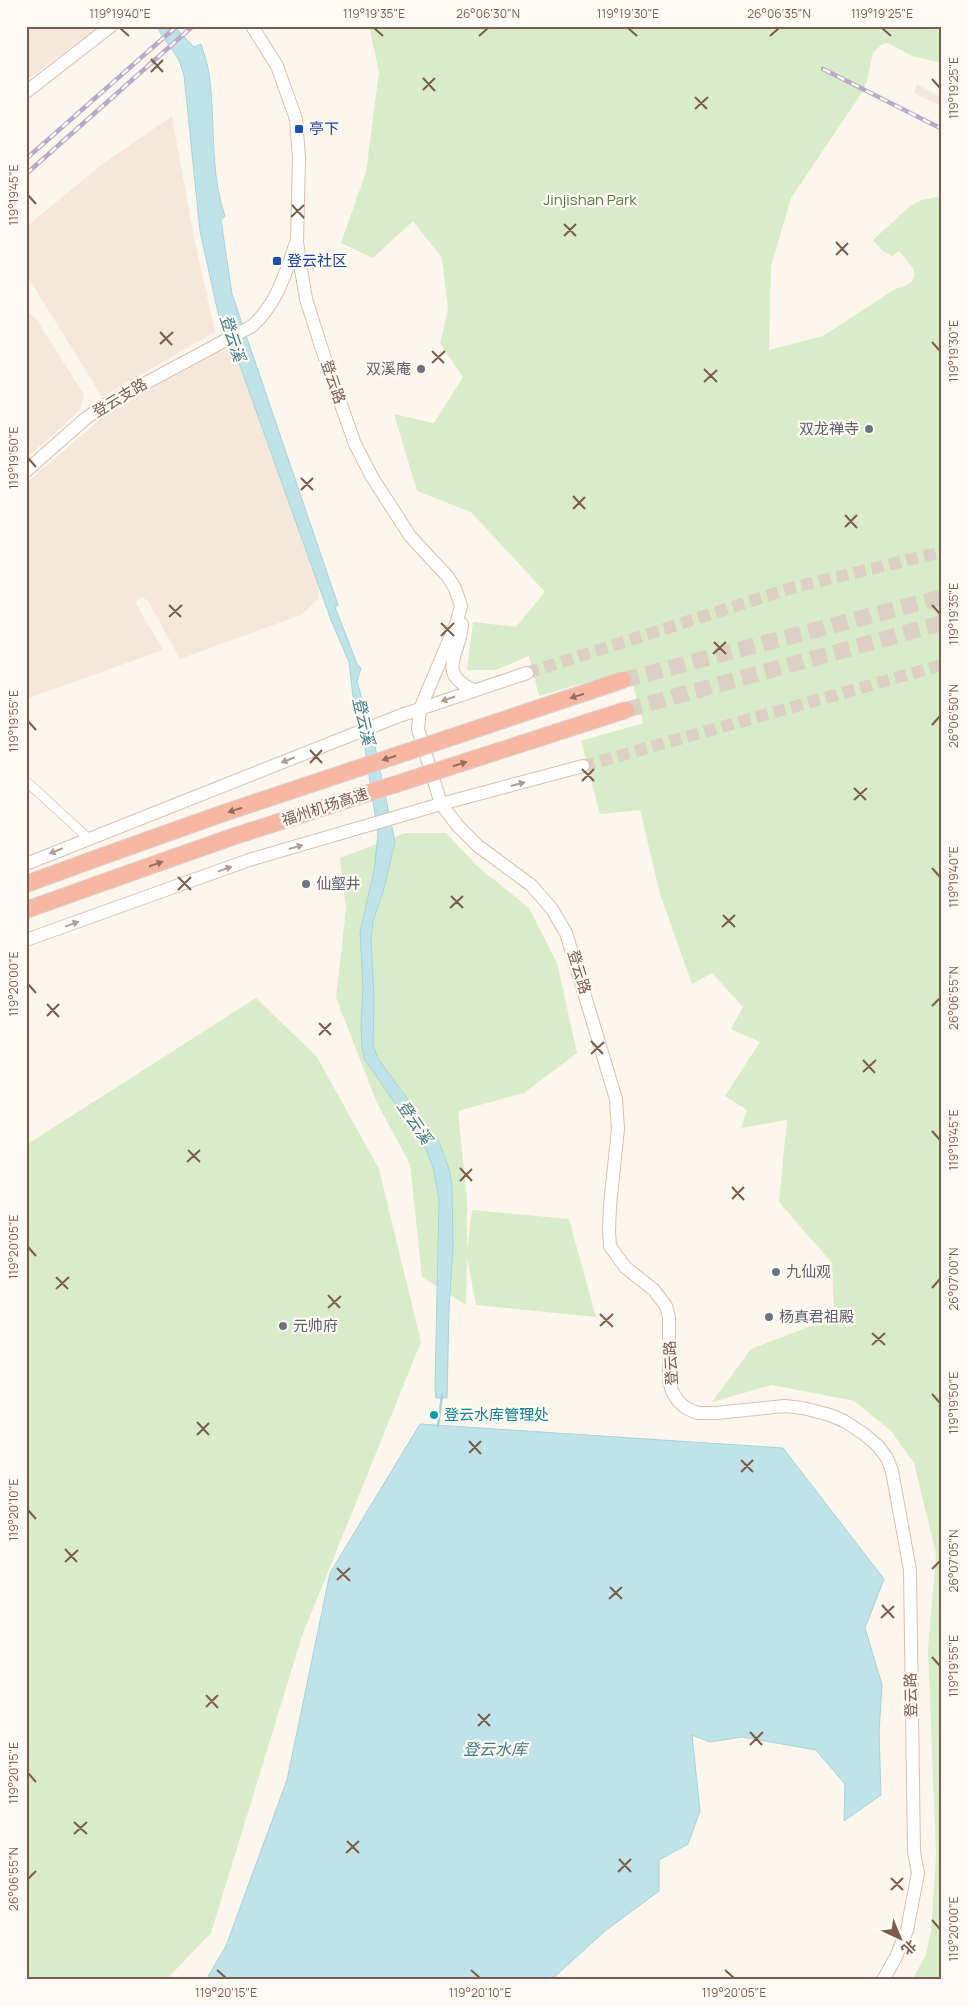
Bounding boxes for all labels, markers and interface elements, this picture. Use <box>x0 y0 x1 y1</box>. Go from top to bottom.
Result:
text: 119°19'40"E <box>89 5 151 22</box>
text: 119°19'35"E <box>343 5 405 22</box>
text: 26°06'30"N <box>456 5 520 22</box>
text: 119°19'30"E <box>597 5 659 22</box>
text: 26°06'35"N <box>747 5 811 22</box>
text: 119°19'25"E <box>851 5 913 22</box>
text: 119°19'25"E <box>945 57 962 119</box>
place label: 亭下 <box>309 118 339 139</box>
marker: 亭下 <box>293 123 305 135</box>
text: 119°19'45"E <box>5 164 22 226</box>
park label: Jinjishan Park <box>543 189 637 210</box>
place label: 登云社区 <box>287 250 347 271</box>
marker: 登云社区 <box>271 255 283 267</box>
water label: 登云溪 <box>215 312 251 366</box>
text: 119°19'30"E <box>945 320 962 382</box>
street label: 登云路 <box>316 357 351 407</box>
place label: 双溪庵 <box>366 358 411 379</box>
marker: 双溪庵 <box>415 363 427 375</box>
street label: 登云支路 <box>89 373 151 422</box>
place label: 双龙禅寺 <box>799 418 859 439</box>
marker: 双龙禅寺 <box>863 423 875 435</box>
text: 119°19'50"E <box>5 427 22 489</box>
text: 119°19'35"E <box>945 583 962 645</box>
text: 26°06'50"N <box>945 684 962 748</box>
text: 119°19'55"E <box>5 690 22 752</box>
one-way arrow <box>569 692 584 700</box>
water label: 登云溪 <box>348 695 381 749</box>
one-way arrow <box>440 695 455 703</box>
one-way arrow <box>382 755 397 762</box>
one-way arrow <box>281 756 295 764</box>
one-way arrow <box>453 760 468 768</box>
one-way arrow <box>510 779 525 787</box>
street label: 福州机场高速 <box>279 783 371 830</box>
one-way arrow <box>227 806 242 814</box>
one-way arrow <box>288 842 303 850</box>
text: 119°19'40"E <box>945 846 962 908</box>
one-way arrow <box>49 848 64 856</box>
one-way arrow <box>149 860 164 868</box>
one-way arrow <box>218 865 233 873</box>
place label: 仙壑井 <box>316 873 361 894</box>
marker: 仙壑井 <box>300 878 312 890</box>
one-way arrow <box>65 920 80 928</box>
street label: 登云路 <box>563 947 596 996</box>
text: 119°20'00"E <box>5 951 22 1017</box>
text: 26°06'55"N <box>945 966 962 1030</box>
water label: 登云溪 <box>392 1096 439 1150</box>
text: 119°19'45"E <box>945 1109 962 1171</box>
text: 119°20'05"E <box>5 1214 22 1279</box>
text: 26°07'00"N <box>945 1247 962 1311</box>
place label: 九仙观 <box>786 1261 831 1282</box>
marker: 九仙观 <box>770 1266 782 1278</box>
place label: 杨真君祖殿 <box>779 1306 854 1327</box>
marker: 杨真君祖殿 <box>763 1311 775 1323</box>
place label: 元帅府 <box>293 1315 338 1336</box>
marker: 元帅府 <box>277 1320 289 1332</box>
street label: 登云路 <box>659 1340 682 1386</box>
text: 119°19'50"E <box>945 1372 962 1434</box>
place label: 登云水库管理处 <box>444 1404 549 1425</box>
marker: 登云水库管理处 <box>428 1409 440 1421</box>
text: 119°20'10"E <box>5 1479 22 1541</box>
text: 26°07'05"N <box>945 1530 962 1592</box>
text: 119°19'55"E <box>945 1635 962 1697</box>
street label: 登云路 <box>900 1672 921 1718</box>
water label: 登云水库 <box>463 1738 530 1760</box>
text: 119°20'15"E <box>5 1742 22 1804</box>
text: 26°06'55"N <box>5 1847 22 1911</box>
text: 119°20'00"E <box>945 1896 962 1962</box>
north arrow <box>876 1914 926 1964</box>
text: 北 <box>898 1936 921 1959</box>
text: 119°20'15"E <box>195 1984 257 2001</box>
text: 119°20'10"E <box>449 1984 511 2001</box>
text: 119°20'05"E <box>702 1984 767 2001</box>

